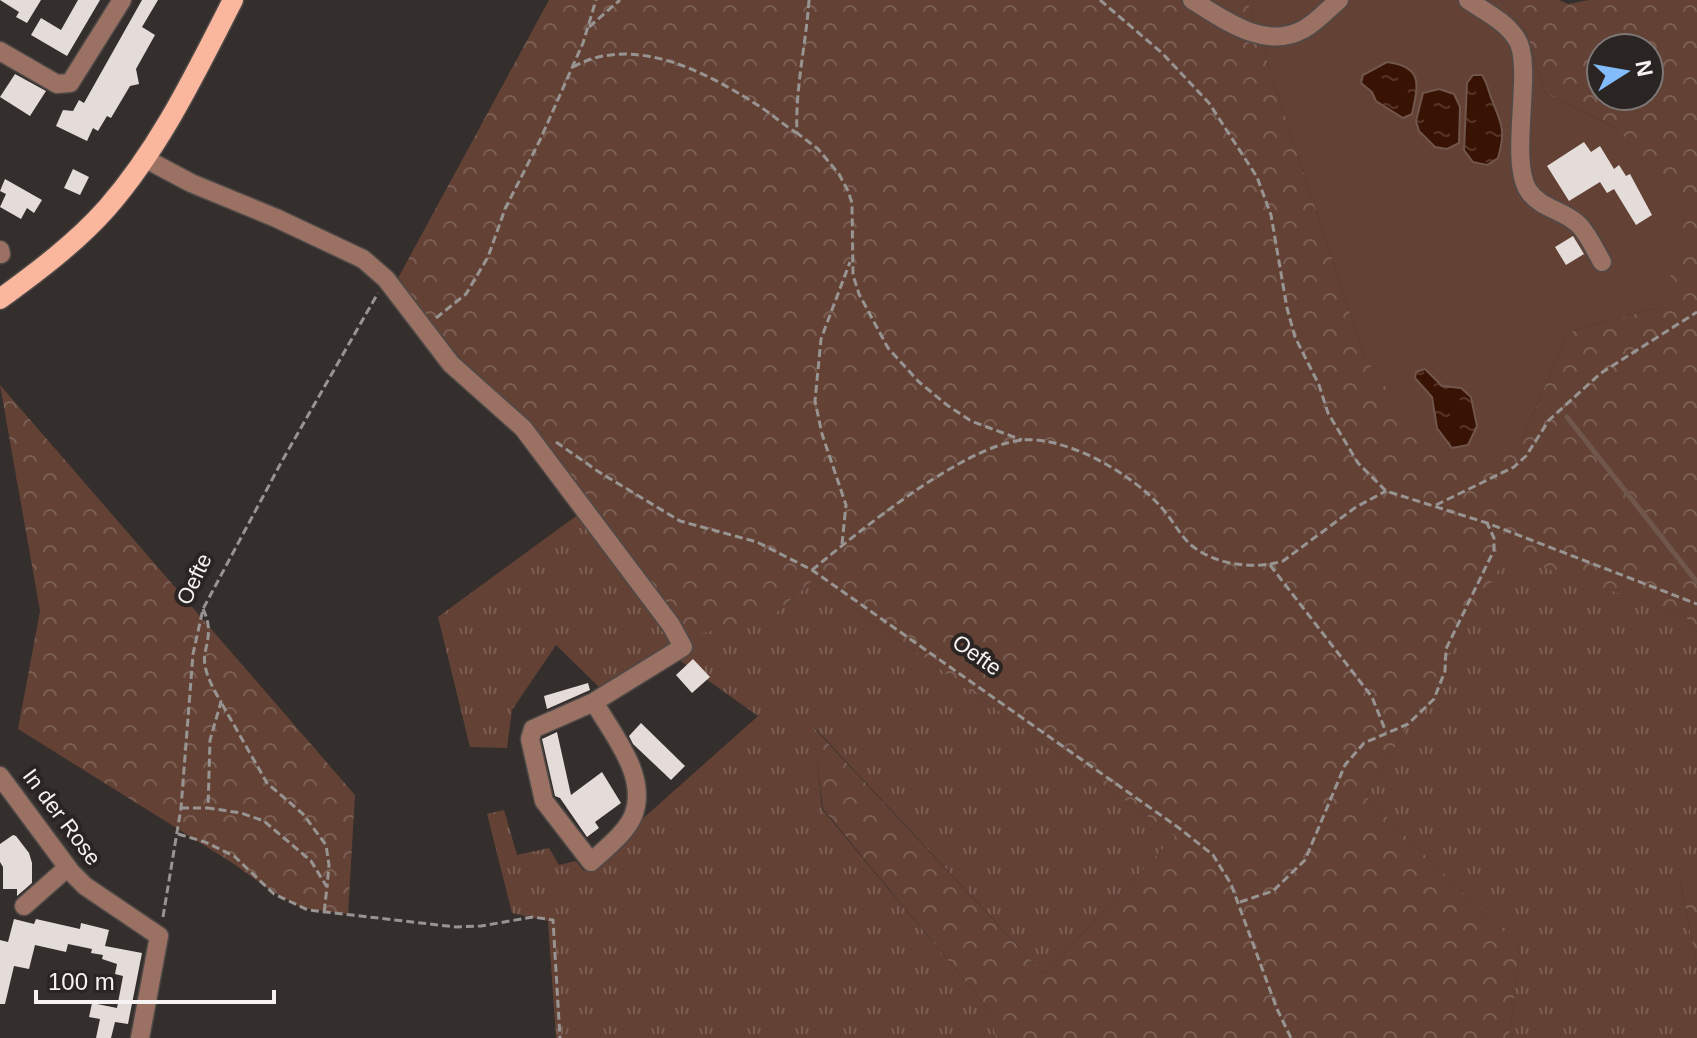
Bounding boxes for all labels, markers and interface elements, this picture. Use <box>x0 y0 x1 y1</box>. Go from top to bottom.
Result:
north arrow <box>1585 32 1665 112</box>
text: N <box>1630 58 1658 78</box>
street label: Oefte <box>171 549 217 609</box>
street label: Oefte <box>948 629 1006 681</box>
street label: In der Rose <box>18 764 106 870</box>
scale bar <box>36 954 274 1004</box>
text: 100 m <box>48 968 115 995</box>

